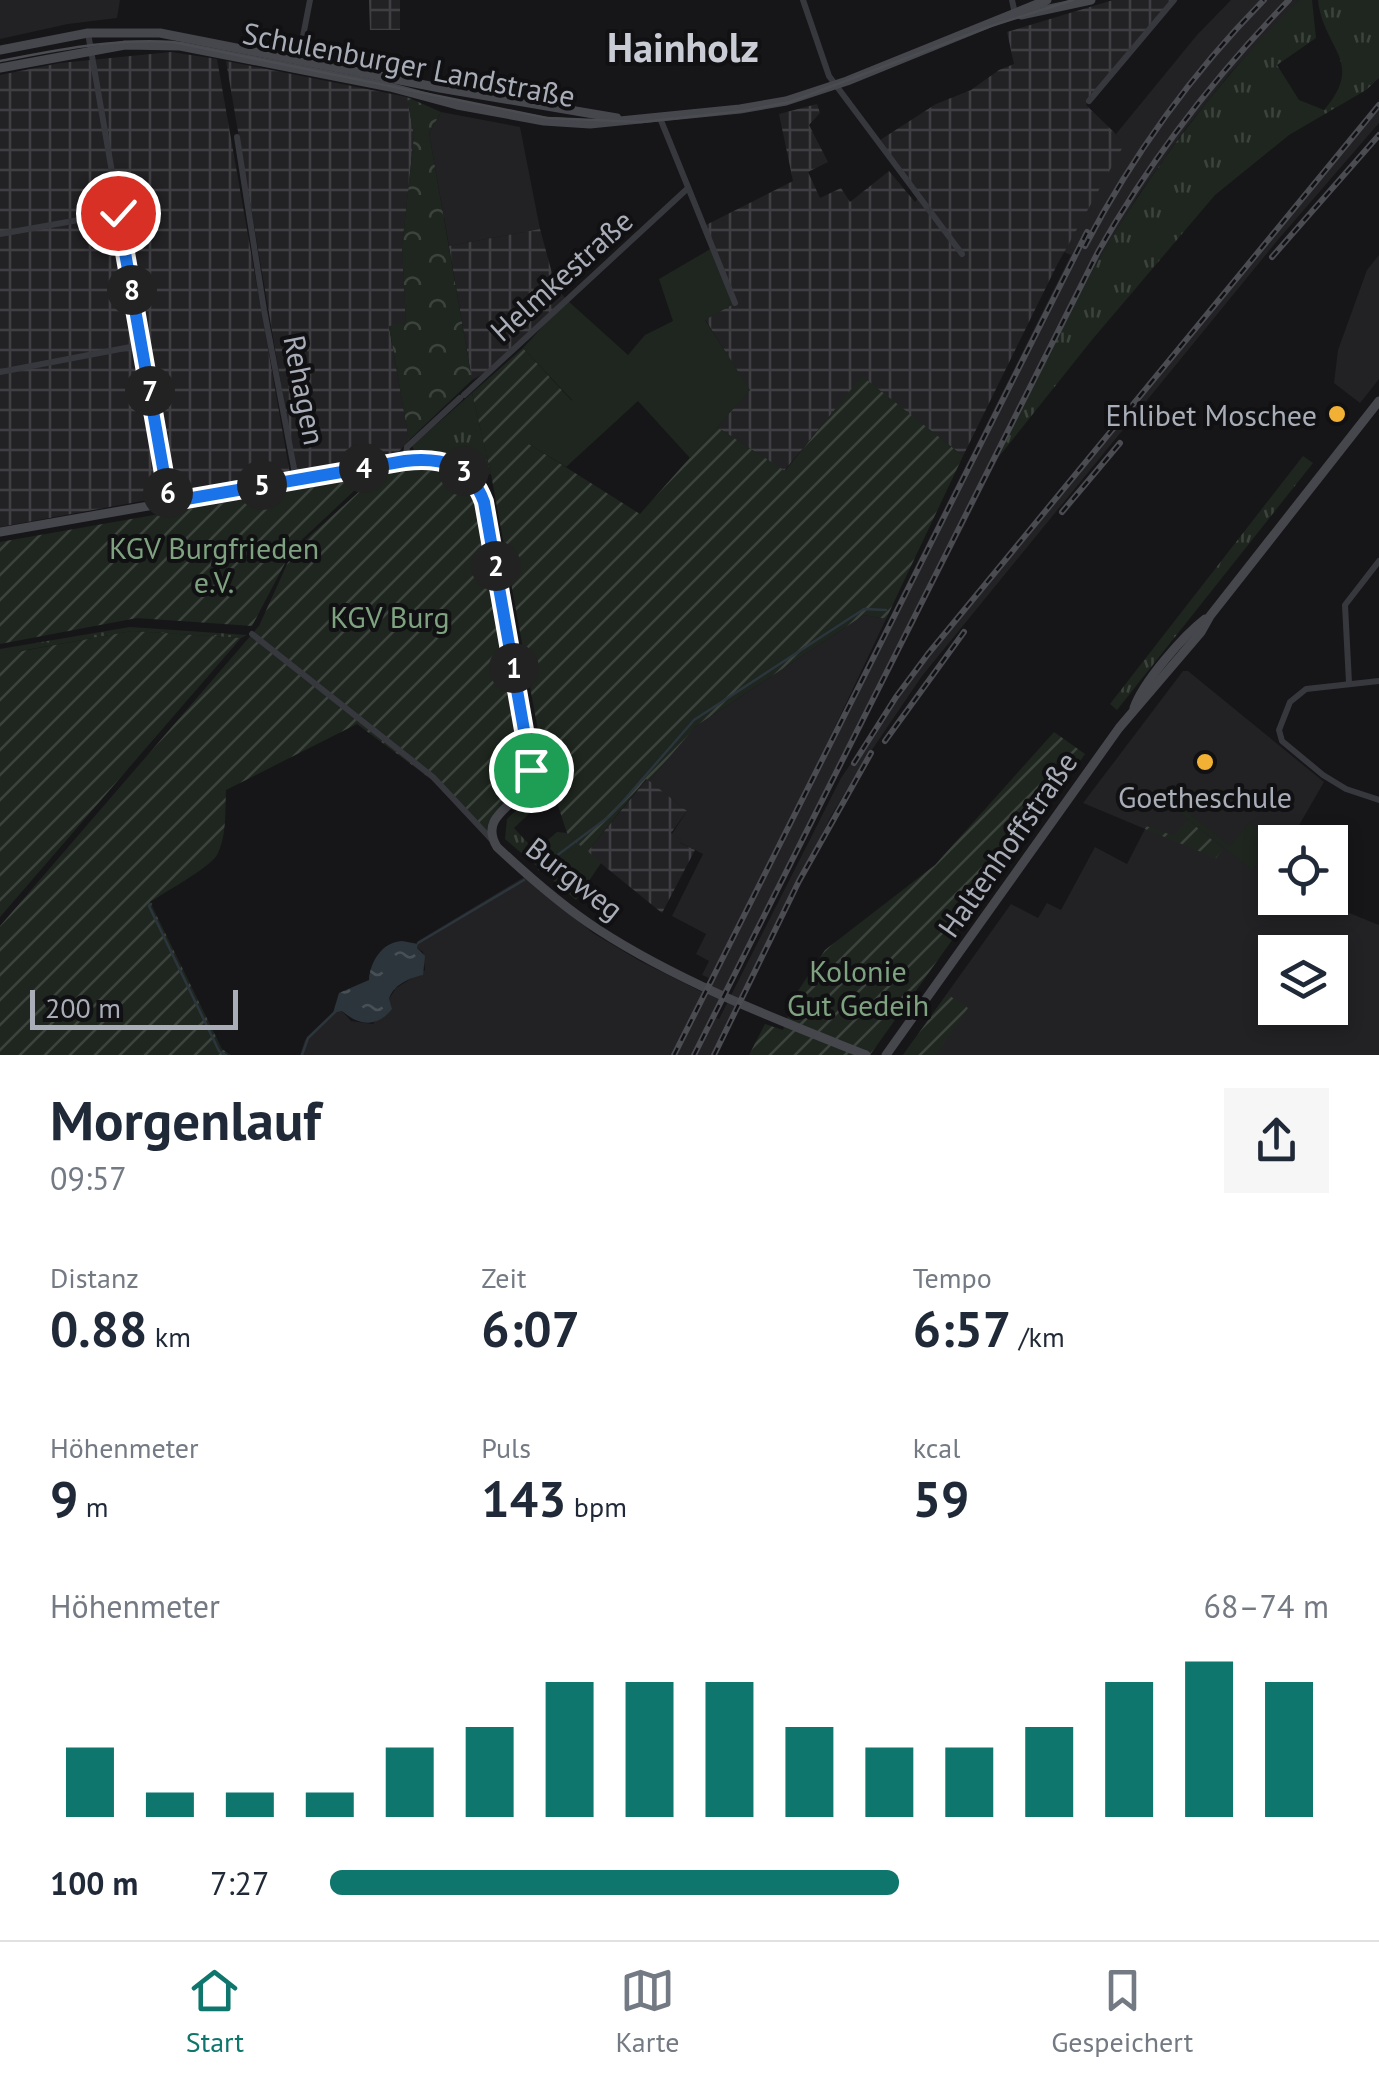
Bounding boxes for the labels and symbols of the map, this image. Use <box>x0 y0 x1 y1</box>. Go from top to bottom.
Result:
street label: Schulenburger Landstraße <box>239 13 579 115</box>
district label: Hainholz <box>607 21 759 73</box>
pin <box>76 171 161 256</box>
street label: Helmkestraße <box>482 201 640 349</box>
pin: 8 <box>107 265 157 315</box>
street label: Rehagen <box>275 332 335 448</box>
pin: 7 <box>125 366 175 416</box>
place label: Ehlibet Moschee <box>1106 395 1317 434</box>
marker: Ehlibet Moschee <box>1326 403 1348 425</box>
pin: 4 <box>339 443 389 493</box>
pin: 3 <box>439 446 489 496</box>
pin: 5 <box>237 460 287 510</box>
pin: 6 <box>143 468 193 518</box>
park label: KGV Burgfrieden e.V. <box>109 528 319 601</box>
pin: 2 <box>471 541 521 591</box>
park label: KGV Burg <box>330 597 450 636</box>
pin: 1 <box>489 643 539 693</box>
pin <box>489 728 574 813</box>
street label: Haltenhoffstraße <box>929 744 1085 944</box>
marker: Goetheschule <box>1194 751 1216 773</box>
place label: Goetheschule <box>1118 777 1292 816</box>
street label: Burgweg <box>519 828 631 928</box>
park label: Kolonie Gut Gedeih <box>787 951 929 1024</box>
scale bar <box>30 985 238 1030</box>

